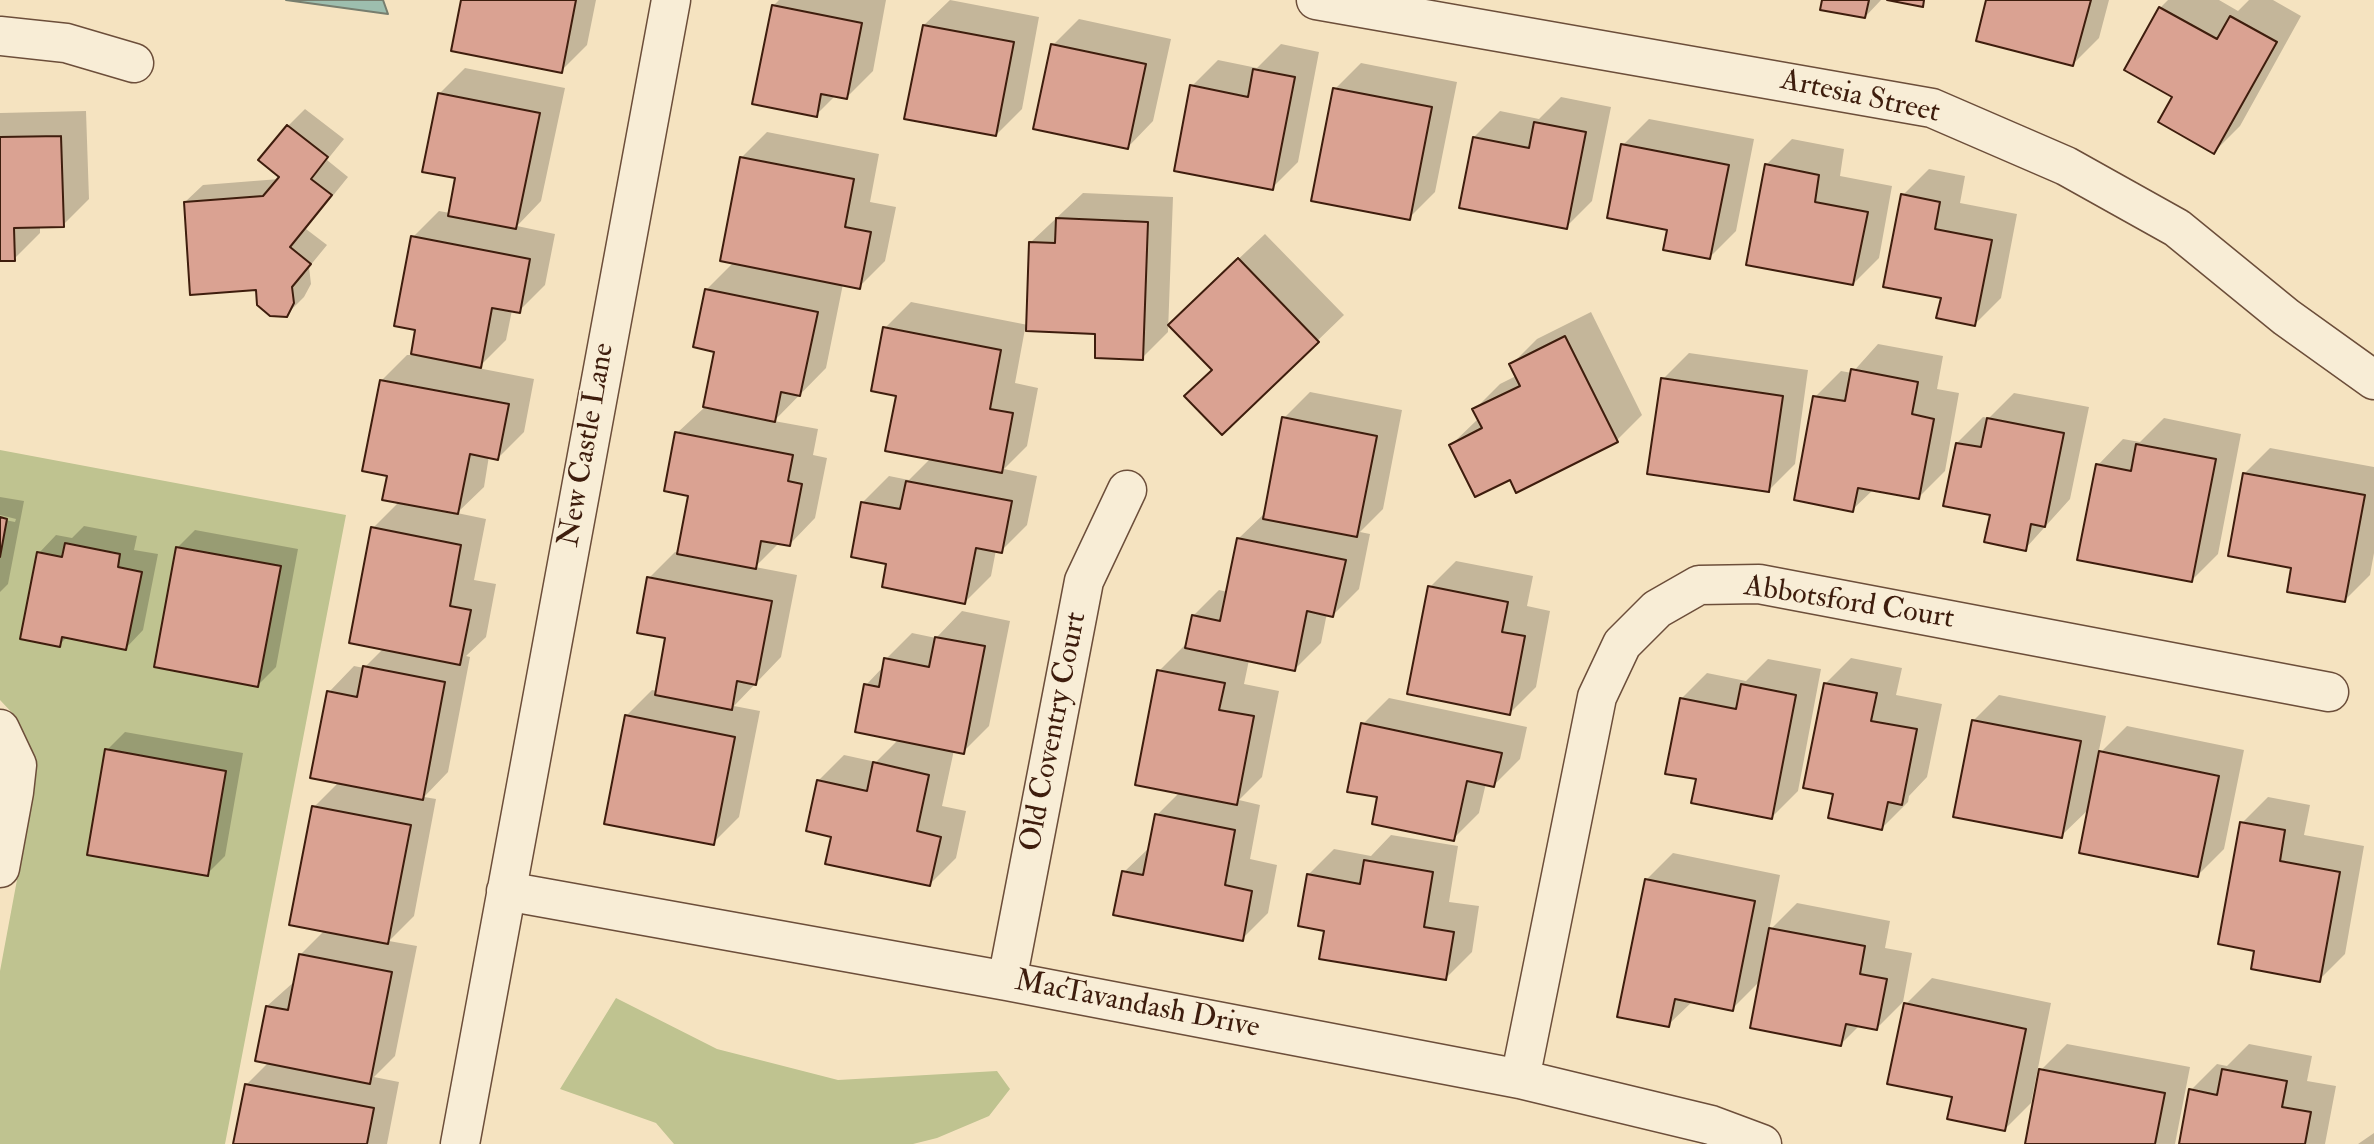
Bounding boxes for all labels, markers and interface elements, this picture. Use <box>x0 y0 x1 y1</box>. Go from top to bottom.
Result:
street label: Artesia Street <box>1777 64 1943 132</box>
street label: New Castle Lane <box>552 340 624 550</box>
street label: Abbotsford Court <box>1742 570 1956 638</box>
street label: Old Coventry Court <box>1014 609 1096 855</box>
street label: MacTavandash Drive <box>1012 965 1262 1047</box>

